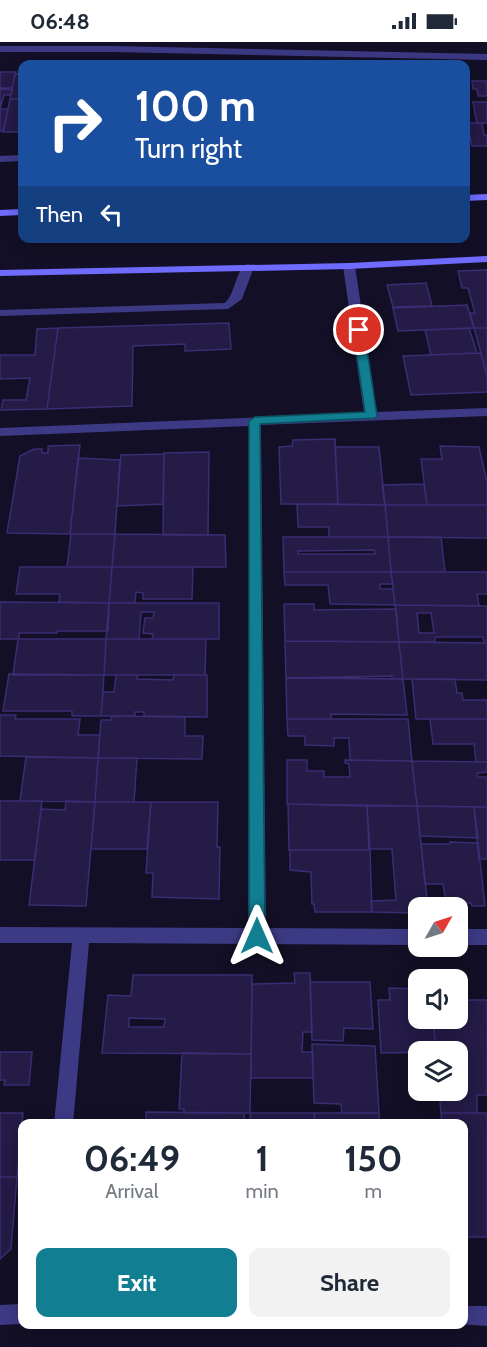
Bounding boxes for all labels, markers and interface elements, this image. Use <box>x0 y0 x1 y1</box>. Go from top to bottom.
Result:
text: 06:48 <box>30 8 90 35</box>
text: 100 m <box>135 80 256 132</box>
icon: right <box>36 84 114 162</box>
text: Turn right <box>135 132 242 165</box>
icon: left <box>95 198 128 231</box>
text: Then <box>36 201 83 228</box>
pin <box>333 304 384 355</box>
icon: arrive <box>342 313 375 346</box>
north arrow <box>408 897 468 957</box>
map controls <box>408 897 468 1101</box>
position arrow <box>225 904 289 968</box>
button: sound <box>408 969 468 1029</box>
button: layers <box>408 1041 468 1101</box>
text: 06:49 <box>84 1136 180 1180</box>
text: 1 <box>255 1136 269 1180</box>
text: 150 <box>344 1136 402 1180</box>
text: Arrival <box>105 1179 158 1203</box>
text: min <box>246 1179 279 1203</box>
text: m <box>365 1179 382 1203</box>
button: Exit <box>36 1248 237 1317</box>
button: Share <box>249 1248 450 1317</box>

